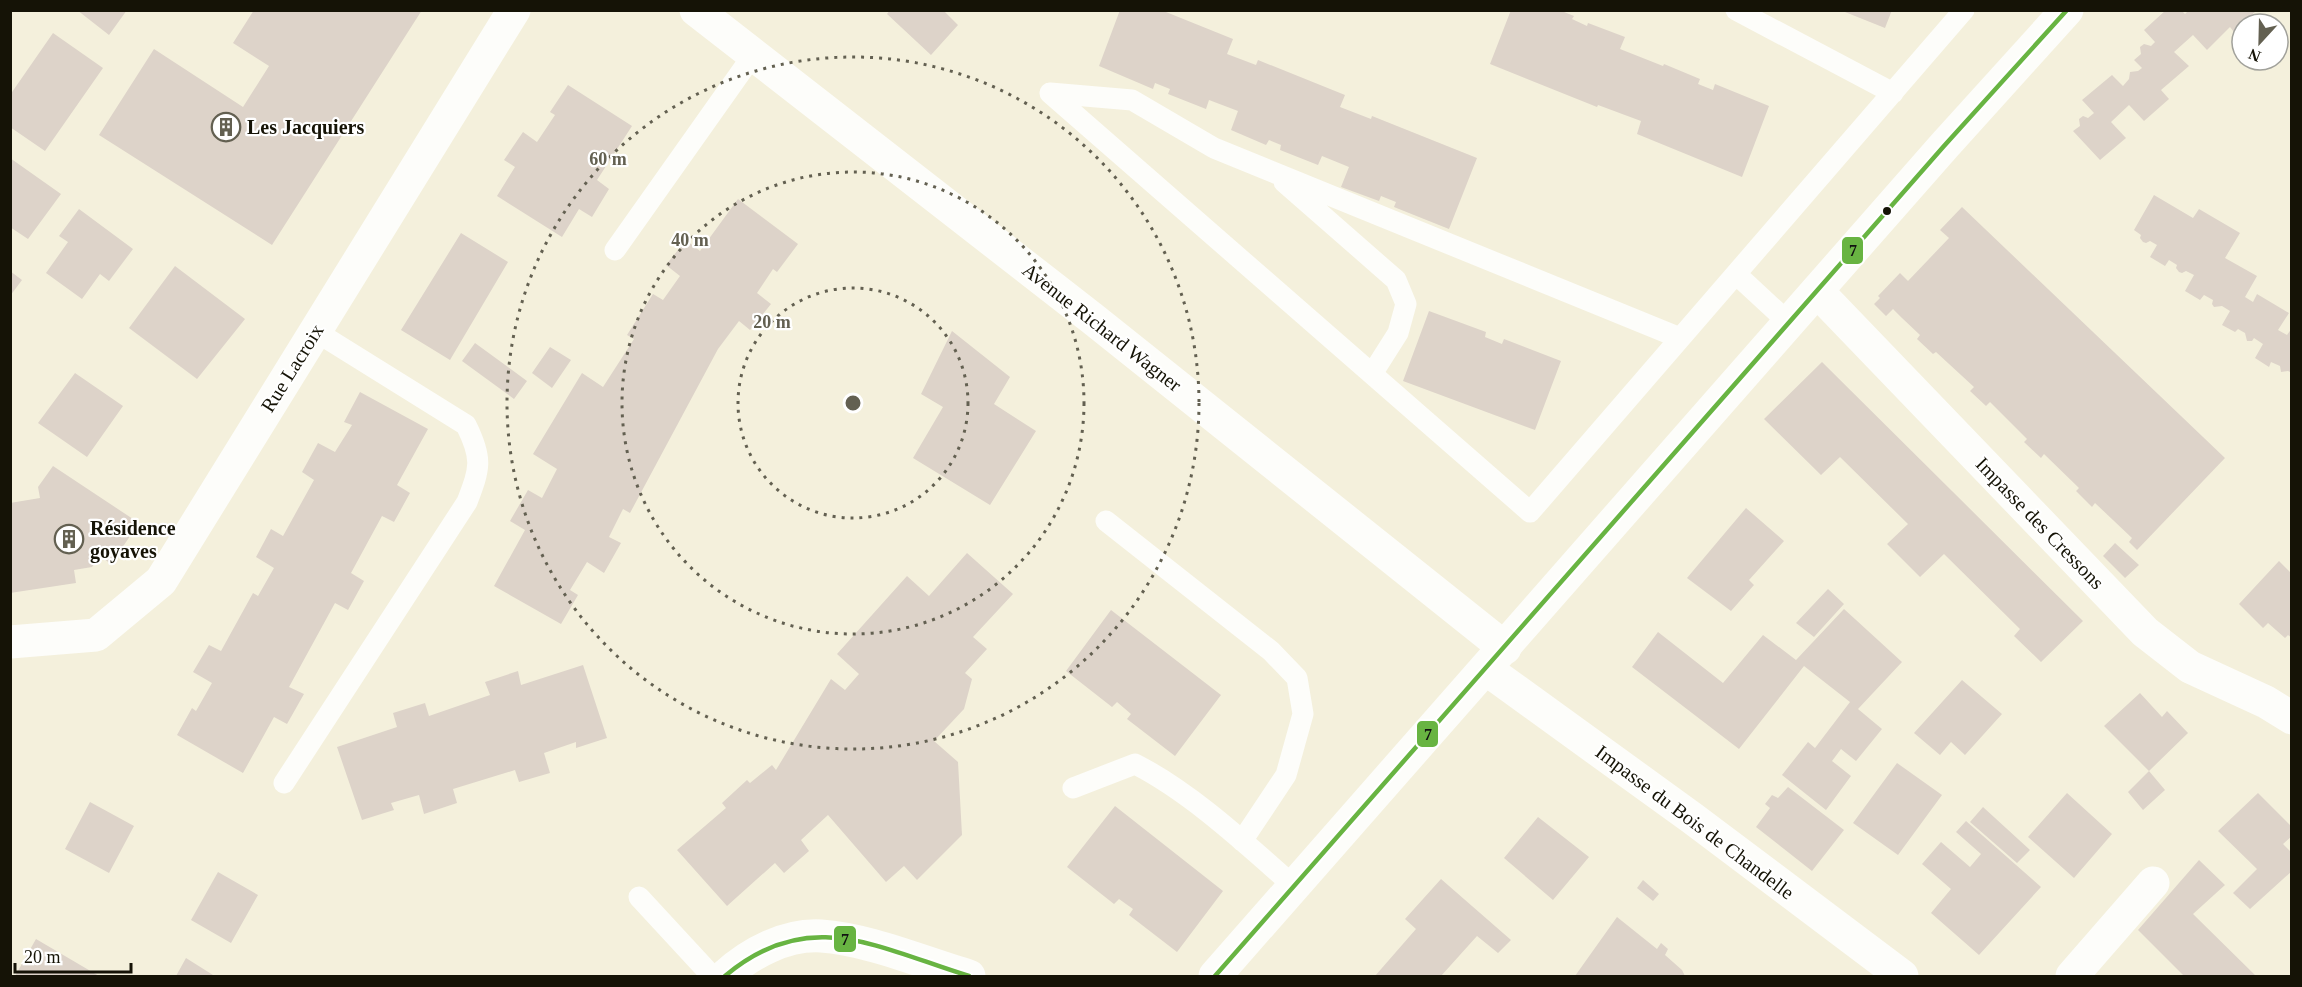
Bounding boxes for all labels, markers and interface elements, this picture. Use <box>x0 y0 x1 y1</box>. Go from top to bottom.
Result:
north arrow <box>2230 12 2290 72</box>
text: N <box>2246 45 2263 65</box>
building icon: Les Jacquiers <box>210 111 242 143</box>
place label: Les Jacquiers <box>247 116 364 139</box>
text: 60 m <box>589 149 627 169</box>
unlabelled marker <box>1881 205 1893 217</box>
text: 40 m <box>671 230 709 250</box>
line badge: 7 <box>1841 236 1864 265</box>
text: 7 <box>1849 242 1857 259</box>
street label: Avenue Richard Wagner <box>1018 258 1186 397</box>
text: 20 m <box>753 312 791 332</box>
street label: Rue Lacroix <box>256 320 328 416</box>
centre of rings <box>843 393 863 413</box>
street label: Impasse des Cressons <box>1971 453 2109 594</box>
place label: Résidence goyaves <box>90 517 176 563</box>
building icon: Résidence goyaves <box>53 523 85 555</box>
line badge: 7 <box>1416 720 1439 748</box>
text: 7 <box>1424 726 1432 743</box>
street label: Impasse du Bois de Chandelle <box>1591 740 1798 905</box>
line badge: 7 <box>833 925 857 953</box>
text: 7 <box>841 931 849 948</box>
scale bar <box>15 936 130 974</box>
text: 20 m <box>24 947 61 967</box>

